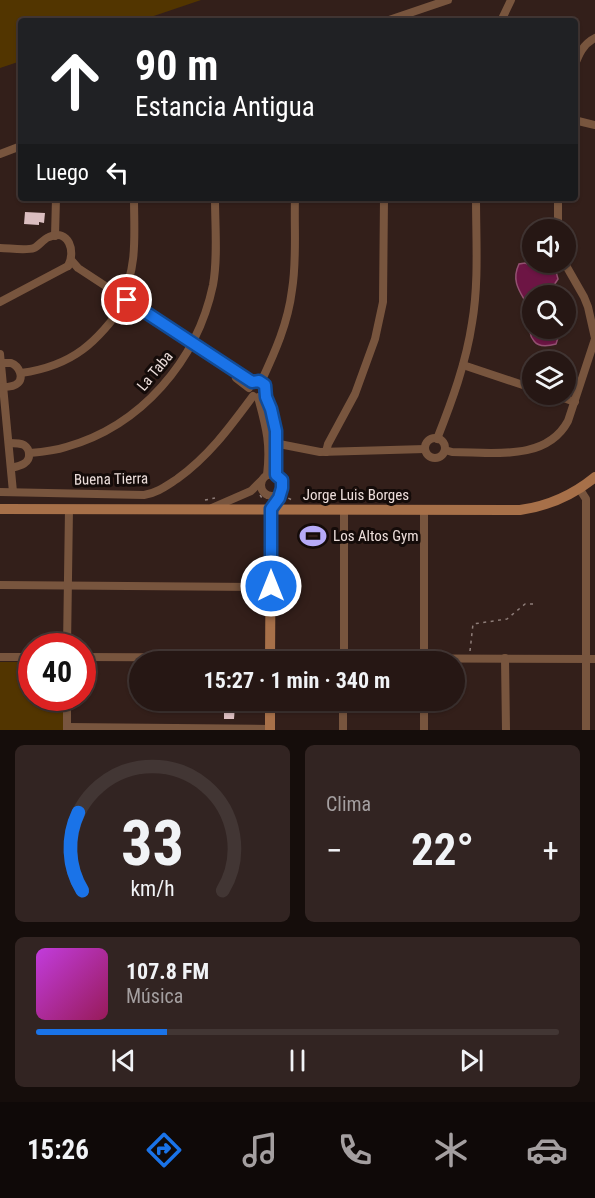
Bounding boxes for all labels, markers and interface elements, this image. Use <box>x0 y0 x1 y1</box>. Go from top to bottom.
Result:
text: 90 m <box>135 41 218 90</box>
icon: ahead <box>36 42 114 120</box>
text: Estancia Antigua <box>135 91 315 123</box>
icon: left <box>101 156 134 189</box>
text: Luego <box>36 160 89 185</box>
map controls <box>522 219 576 405</box>
button: sound <box>522 219 576 273</box>
pin <box>101 274 152 325</box>
icon: arrive <box>110 283 143 316</box>
button: search <box>522 285 576 339</box>
street label: La Taba <box>133 348 177 394</box>
button: layers <box>522 351 576 405</box>
street label: Buena Tierra <box>74 469 148 489</box>
street label: Jorge Luis Borges <box>303 486 409 504</box>
sports icon: Los Altos Gym <box>298 521 328 551</box>
place label: Los Altos Gym <box>333 527 419 545</box>
position arrow <box>239 554 303 618</box>
speed limit sign: 40 <box>18 633 96 711</box>
text: 15:27 · 1 min · 340 m <box>204 668 390 693</box>
text: Clima <box>326 792 371 816</box>
text: 33 <box>121 807 184 880</box>
text: 22° <box>411 823 474 876</box>
text: − <box>326 831 343 870</box>
text: + <box>543 831 559 870</box>
text: km/h <box>130 876 175 901</box>
text: 107.8 FM <box>126 959 209 984</box>
text: Música <box>126 984 183 1008</box>
icon: previous <box>107 1044 140 1077</box>
icon: pause <box>281 1044 314 1077</box>
icon: next <box>455 1044 488 1077</box>
icon: directions <box>143 1129 185 1171</box>
icon: music <box>239 1129 281 1171</box>
icon: phone <box>334 1129 376 1171</box>
icon: climate <box>430 1129 472 1171</box>
icon: car <box>526 1129 568 1171</box>
text: 15:26 <box>27 1134 89 1166</box>

